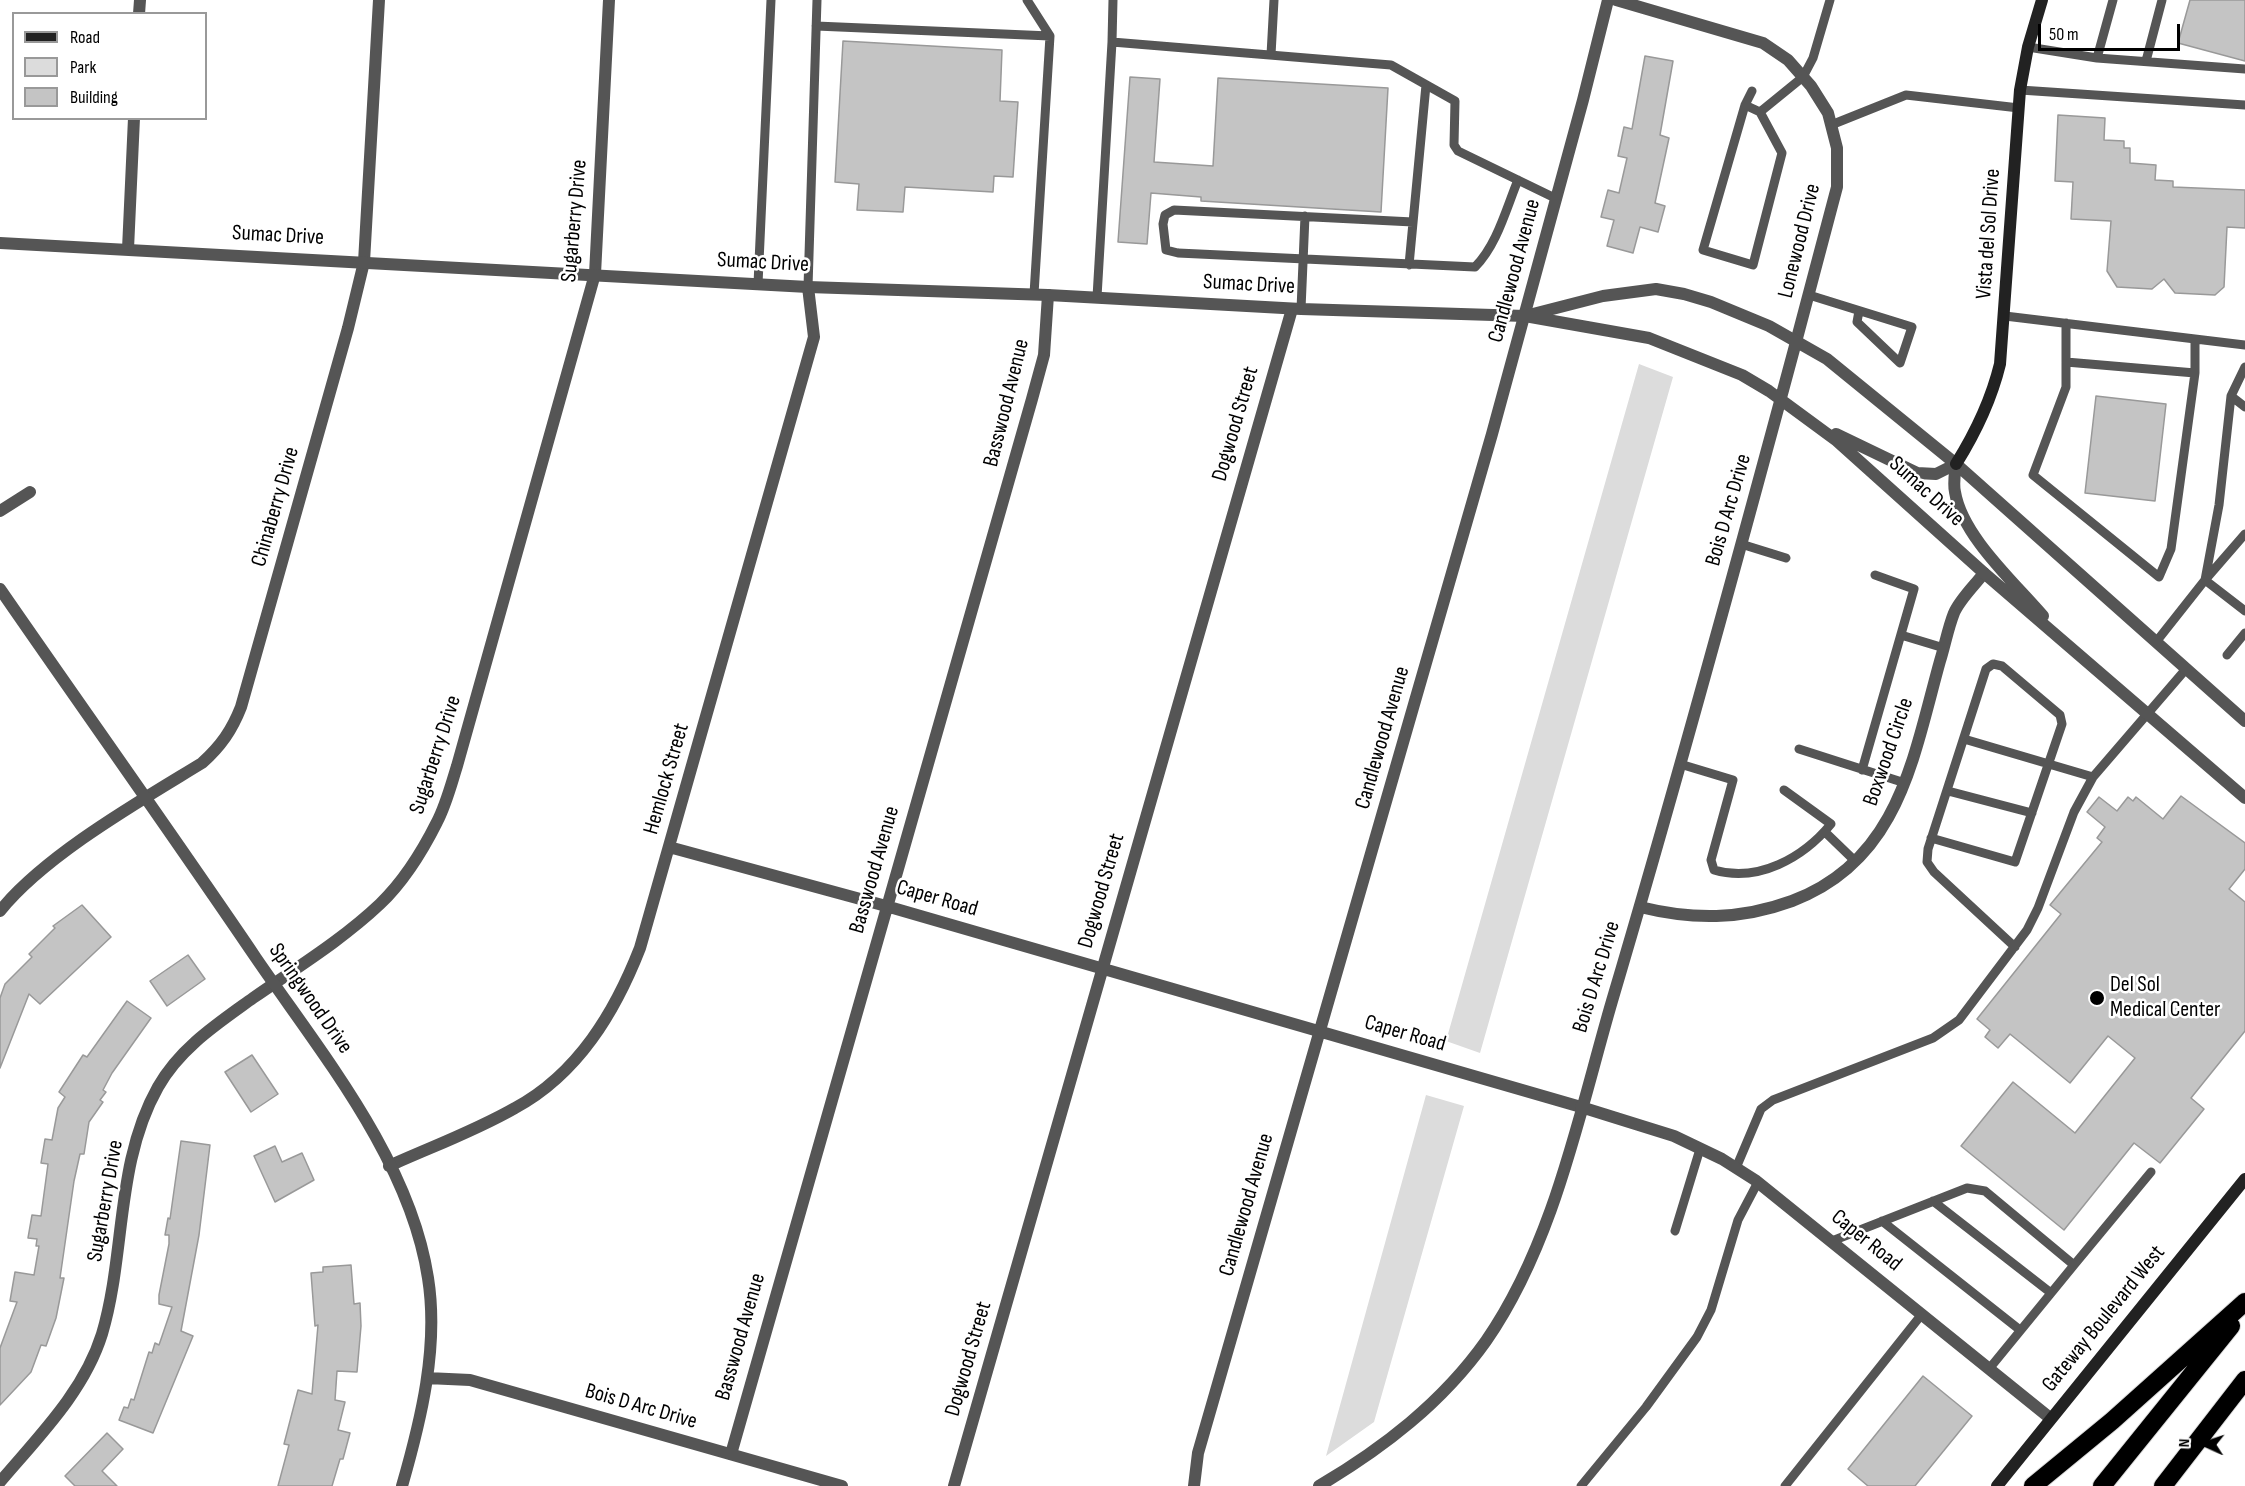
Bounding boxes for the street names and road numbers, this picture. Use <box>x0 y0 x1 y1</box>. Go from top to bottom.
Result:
street label: Sugarberry Drive <box>556 159 594 283</box>
street label: Vista del Sol Drive <box>1971 168 2007 300</box>
street label: Lonewood Drive <box>1773 181 1827 301</box>
street label: Candlewood Avenue <box>1483 196 1547 346</box>
street label: Sumac Drive <box>231 220 325 252</box>
street label: Sumac Drive <box>716 247 810 279</box>
street label: Sumac Drive <box>1202 269 1296 301</box>
street label: Basswood Avenue <box>978 336 1036 470</box>
street label: Dogwood Street <box>1207 364 1265 484</box>
street label: Chinaberry Drive <box>246 444 306 570</box>
street label: Bois D Arc Drive <box>1700 451 1758 569</box>
street label: Sumac Drive <box>1883 451 1969 533</box>
street label: Candlewood Avenue <box>1350 664 1416 812</box>
street label: Sugarberry Drive <box>404 692 468 818</box>
street label: Boxwood Circle <box>1858 694 1920 810</box>
street label: Hemlock Street <box>639 720 695 838</box>
street label: Basswood Avenue <box>844 803 906 937</box>
street label: Dogwood Street <box>1073 831 1131 951</box>
street label: Caper Road <box>893 875 981 923</box>
street label: Bois D Arc Drive <box>1568 918 1626 1036</box>
street label: Springwood Drive <box>262 939 358 1059</box>
street label: Caper Road <box>1361 1010 1449 1058</box>
street label: Candlewood Avenue <box>1214 1131 1280 1279</box>
street label: Sugarberry Drive <box>82 1138 130 1264</box>
street label: Caper Road <box>1825 1205 1907 1277</box>
street label: Gateway Boulevard West <box>2037 1241 2171 1397</box>
street label: Basswood Avenue <box>710 1270 772 1404</box>
street label: Dogwood Street <box>940 1299 998 1419</box>
street label: Bois D Arc Drive <box>582 1378 700 1436</box>

